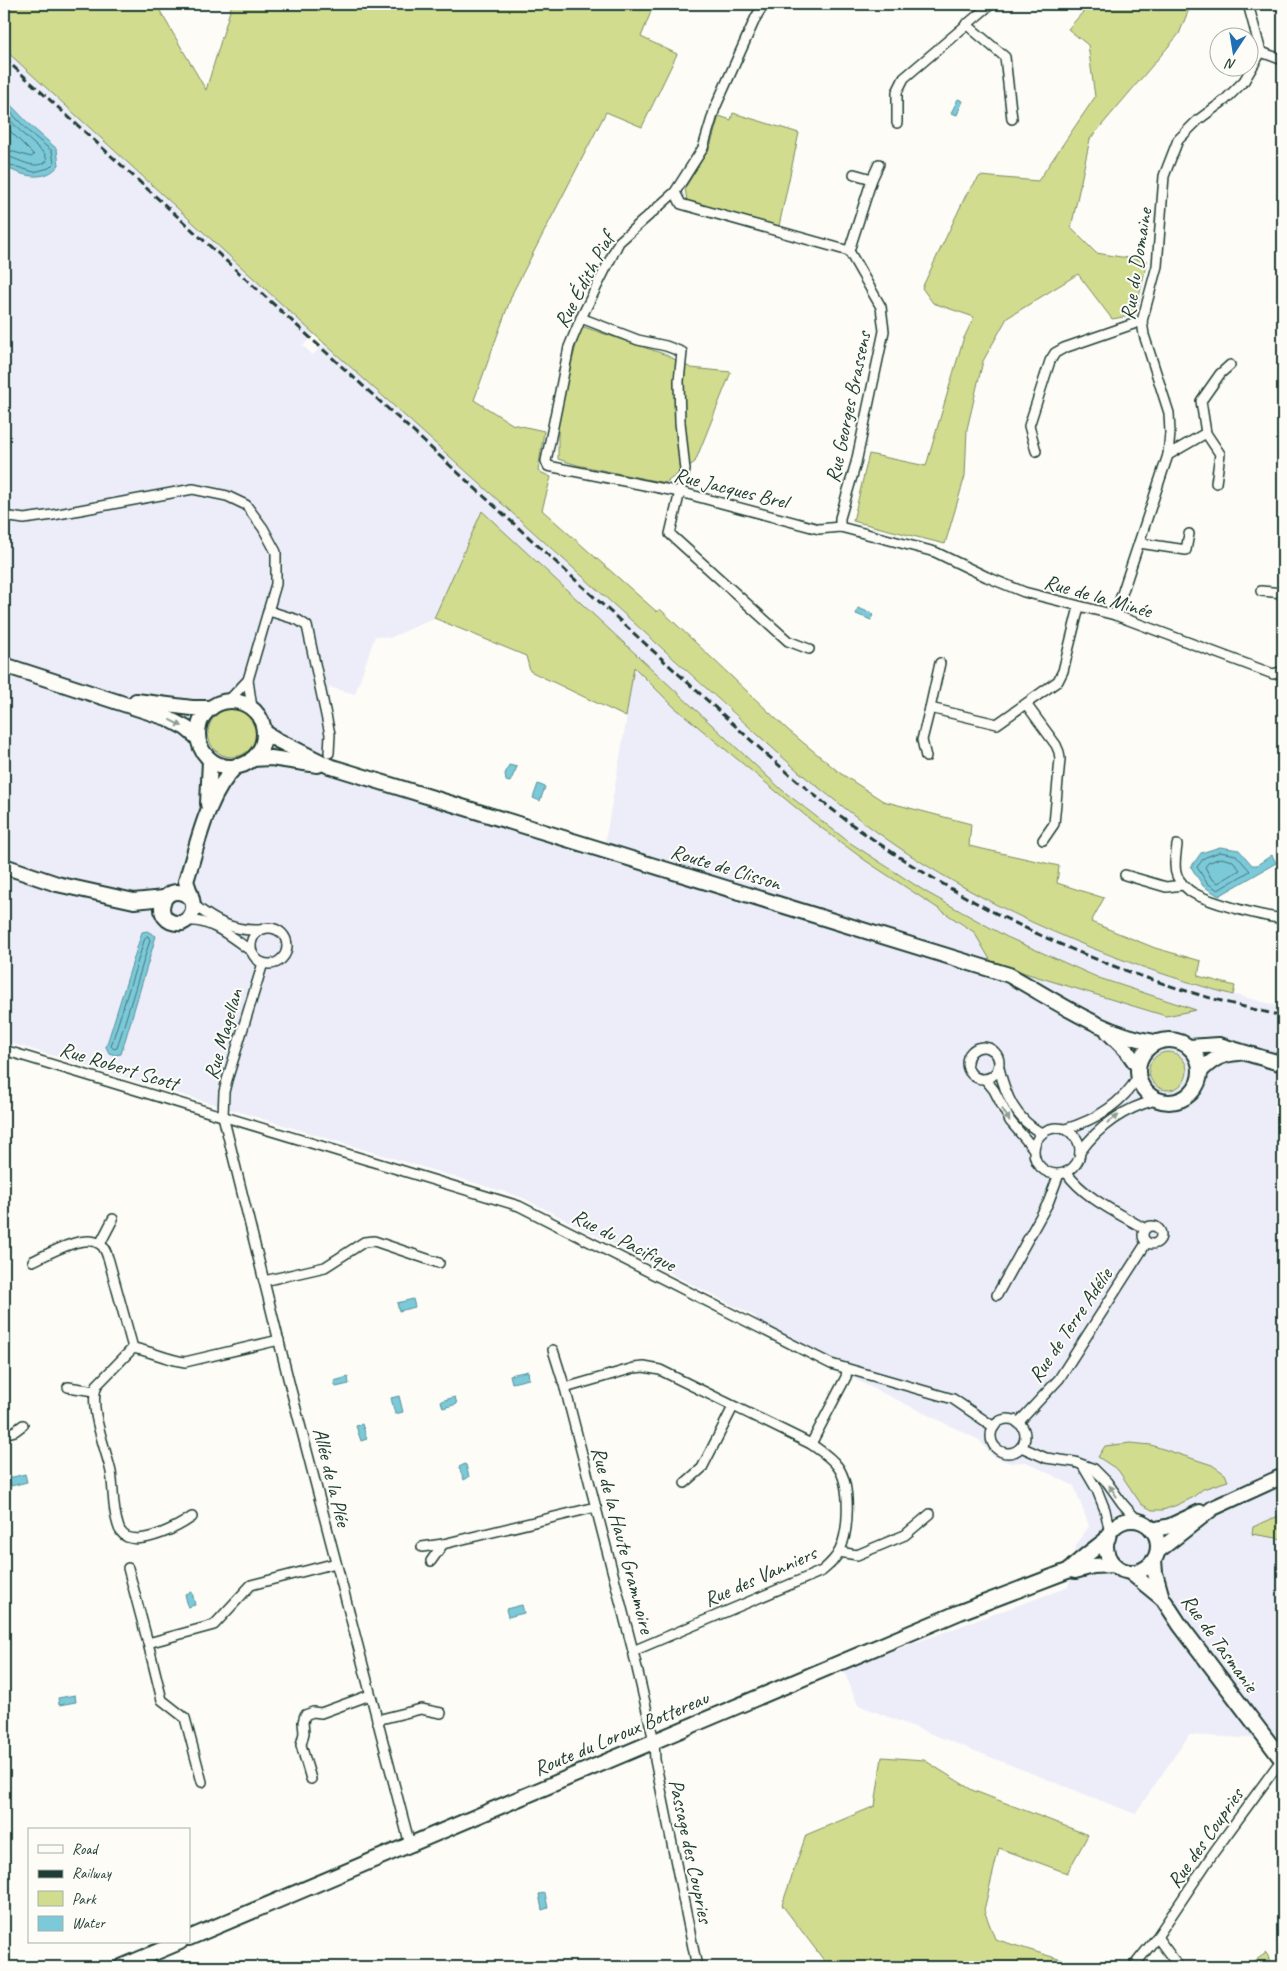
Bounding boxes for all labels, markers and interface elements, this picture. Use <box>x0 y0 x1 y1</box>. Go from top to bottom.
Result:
north arrow <box>1210 28 1260 78</box>
text: N <box>1223 55 1237 73</box>
street label: Rue du Domaine <box>1114 204 1158 322</box>
street label: Rue Édith Piaf <box>548 224 622 332</box>
street label: Rue Georges Brassens <box>819 327 877 485</box>
street label: Rue Jacques Brel <box>671 461 794 516</box>
street label: Rue de la Minée <box>1041 568 1157 624</box>
one-way arrow <box>169 719 183 727</box>
street label: Route de Clisson <box>668 838 786 897</box>
street label: Rue Magellan <box>198 985 249 1082</box>
street label: Rue Robert Scott <box>57 1036 184 1097</box>
one-way arrow <box>1002 1109 1011 1122</box>
one-way arrow <box>1107 1114 1120 1124</box>
street label: Rue du Pacifique <box>568 1203 682 1278</box>
street label: Rue de Terre Adélie <box>1022 1262 1118 1387</box>
street label: Allée de la Plée <box>307 1425 357 1531</box>
street label: Rue de la Haute Grammoire <box>586 1444 661 1637</box>
one-way arrow <box>1108 1484 1118 1497</box>
street label: Rue des Vanniers <box>700 1539 822 1612</box>
street label: Rue de Tasmanie <box>1176 1589 1266 1699</box>
street label: Route du Loroux Bottereau <box>530 1684 713 1782</box>
street label: Passage des Coupries <box>663 1777 719 1927</box>
street label: Rue des Coupries <box>1161 1781 1250 1893</box>
legend <box>28 1828 190 1944</box>
text: Road <box>72 1840 99 1859</box>
text: Railway <box>72 1864 113 1883</box>
text: Park <box>72 1890 97 1909</box>
text: Water <box>72 1914 106 1933</box>

